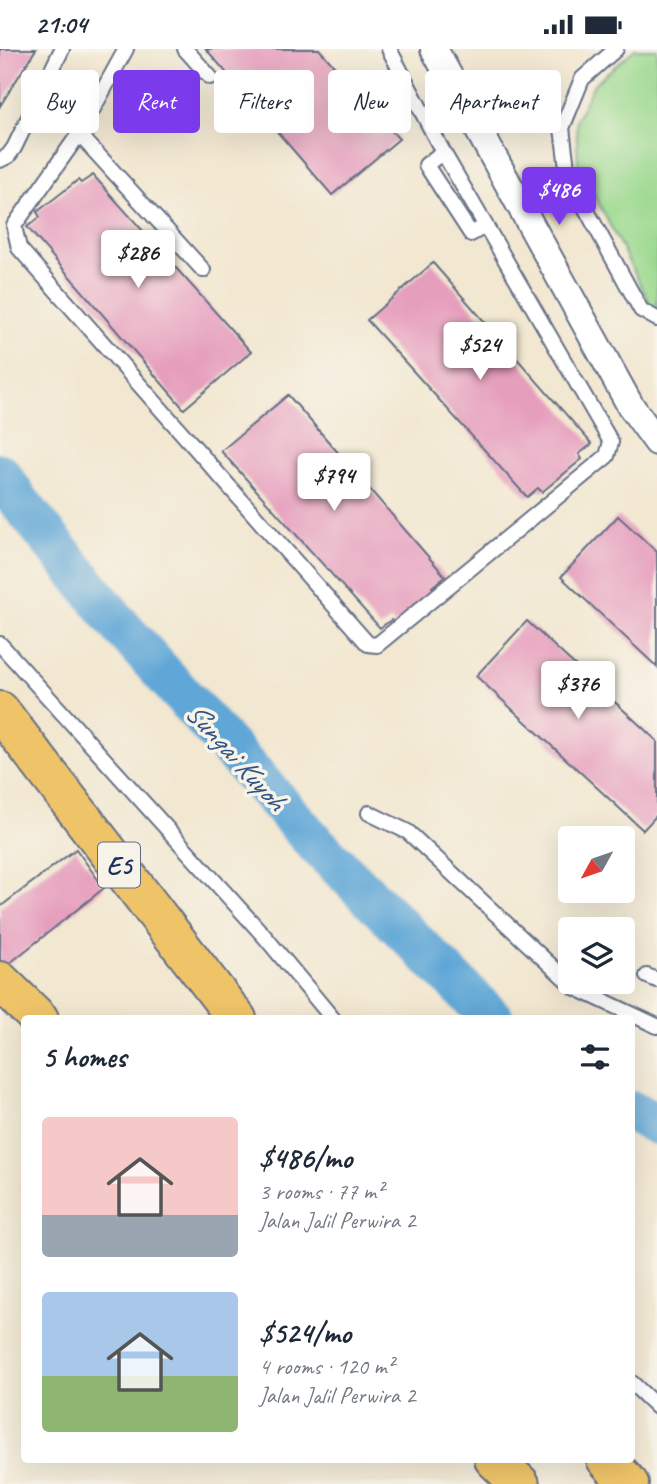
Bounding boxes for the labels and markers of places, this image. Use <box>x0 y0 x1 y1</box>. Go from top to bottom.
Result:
pin: $486 <box>518 167 600 227</box>
pin: $286 <box>97 231 179 290</box>
pin: $524 <box>439 323 521 382</box>
pin: $794 <box>293 454 375 513</box>
pin: $376 <box>537 661 619 721</box>

